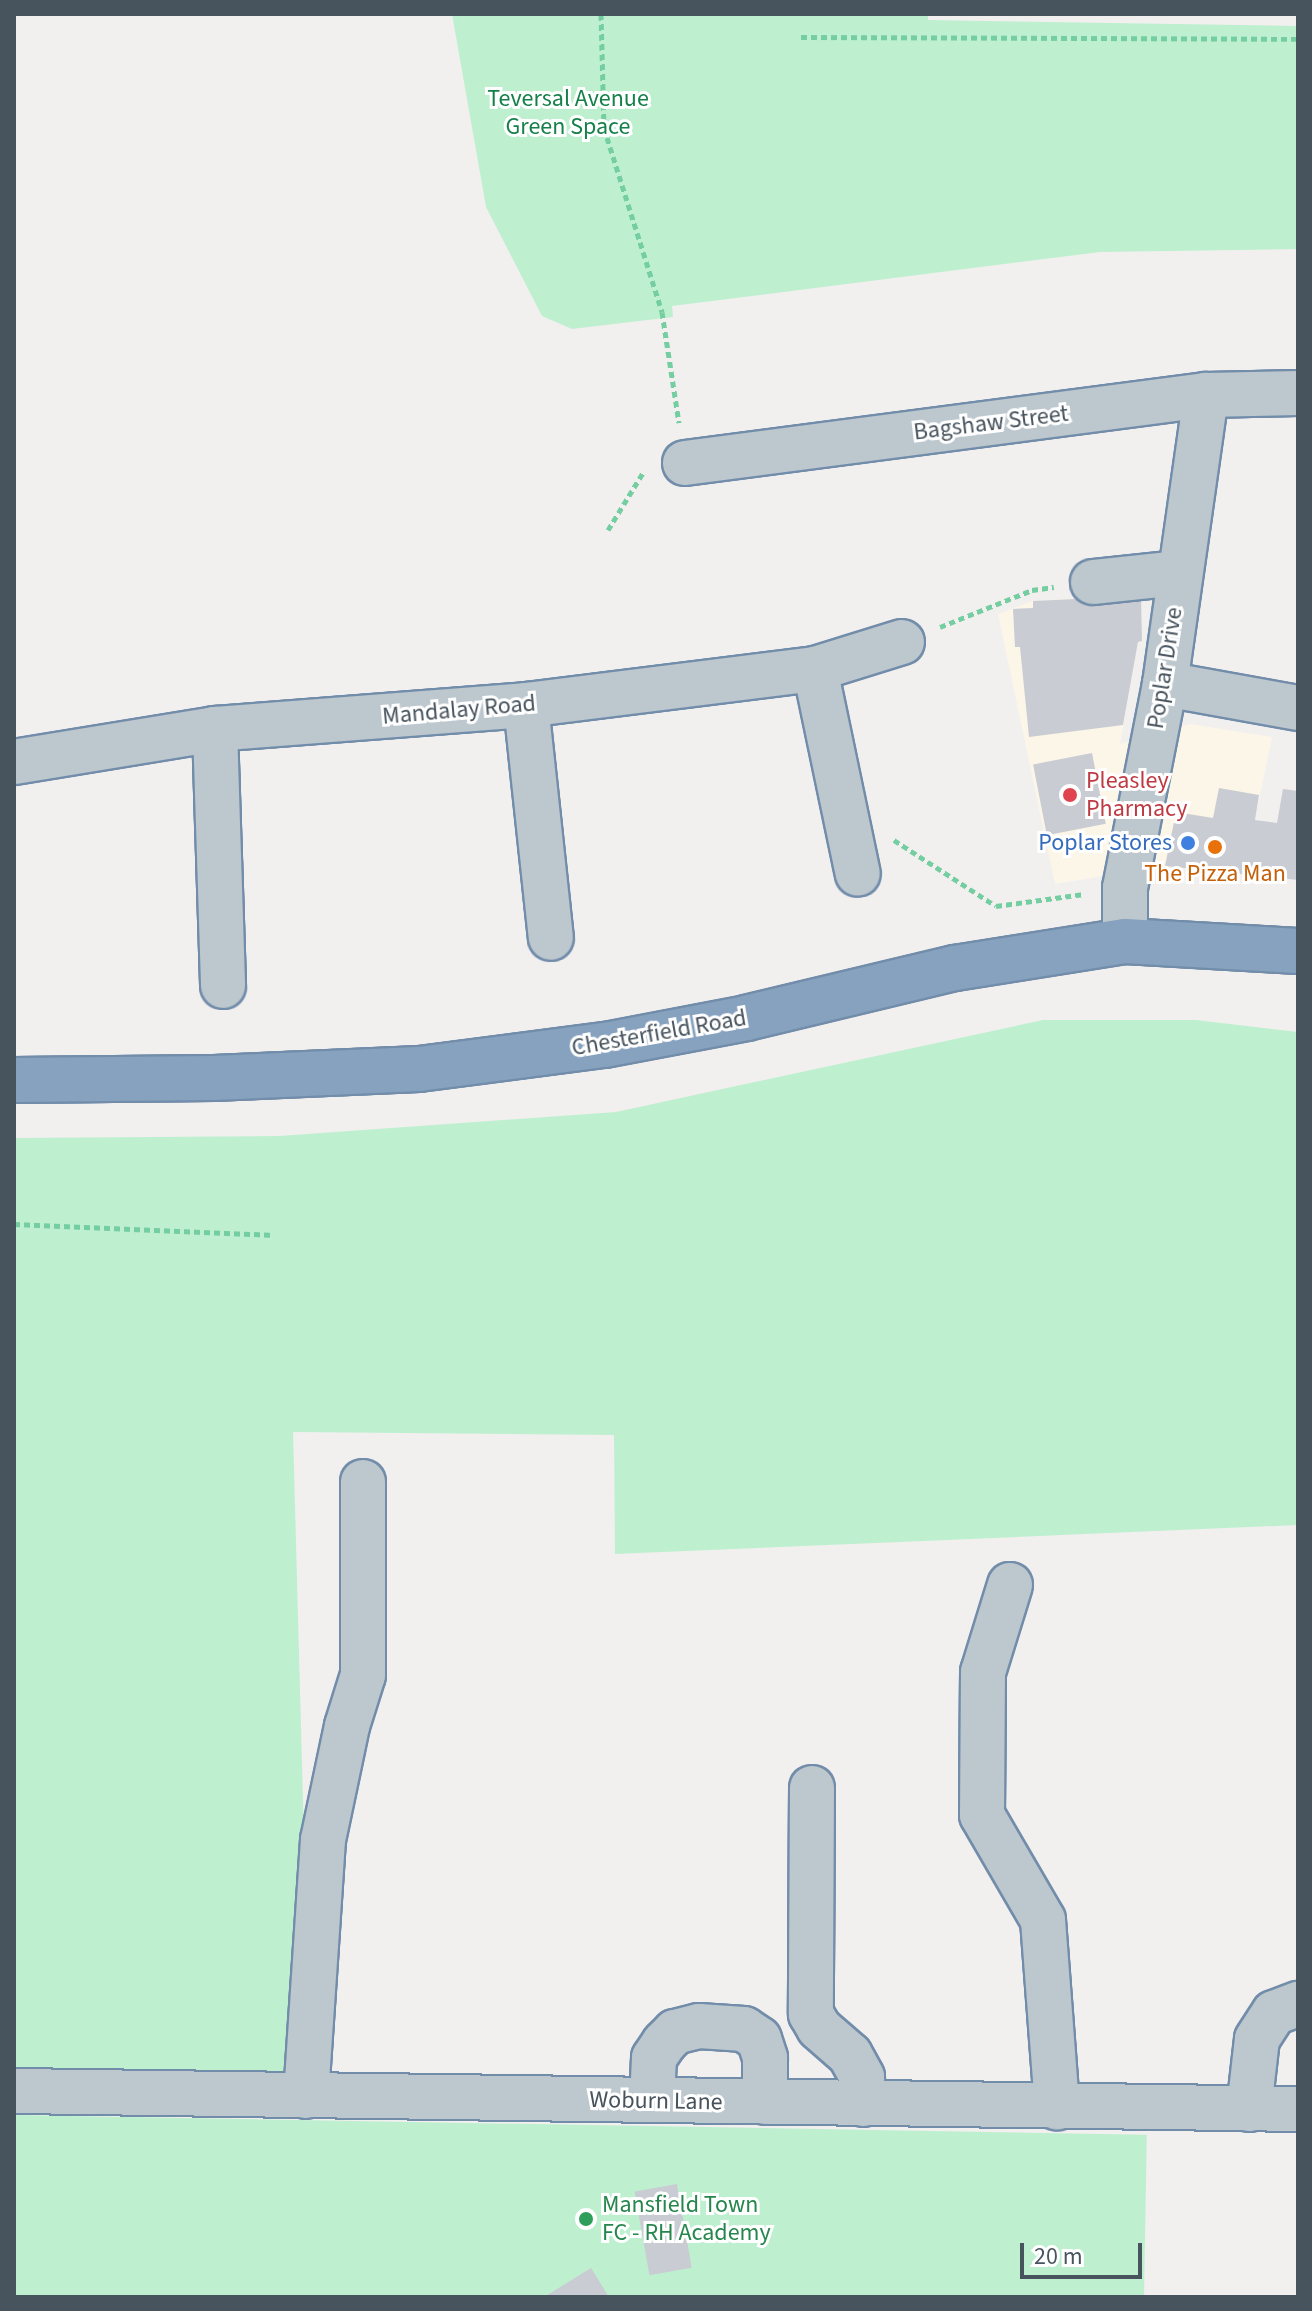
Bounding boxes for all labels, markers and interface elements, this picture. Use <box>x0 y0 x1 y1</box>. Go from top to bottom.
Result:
park label: Teversal Avenue Green Space <box>487 85 649 141</box>
street label: Bagshaw Street <box>912 399 1070 447</box>
street label: Poplar Drive <box>1141 605 1189 731</box>
street label: Mandalay Road <box>381 689 537 731</box>
place label: Pleasley Pharmacy <box>1086 767 1187 823</box>
marker: Pleasley Pharmacy <box>1061 786 1079 804</box>
place label: Poplar Stores <box>1038 829 1172 857</box>
marker: Poplar Stores <box>1179 834 1197 852</box>
marker: The Pizza Man <box>1206 838 1224 856</box>
place label: The Pizza Man <box>1144 860 1286 888</box>
street label: Chesterfield Road <box>569 1003 749 1063</box>
street label: Woburn Lane <box>589 2085 723 2117</box>
place label: Mansfield Town FC - RH Academy <box>602 2191 771 2247</box>
marker: Mansfield Town FC - RH Academy <box>577 2210 595 2228</box>
scale bar <box>1024 2227 1146 2277</box>
text: 20 m <box>1034 2239 1083 2274</box>

